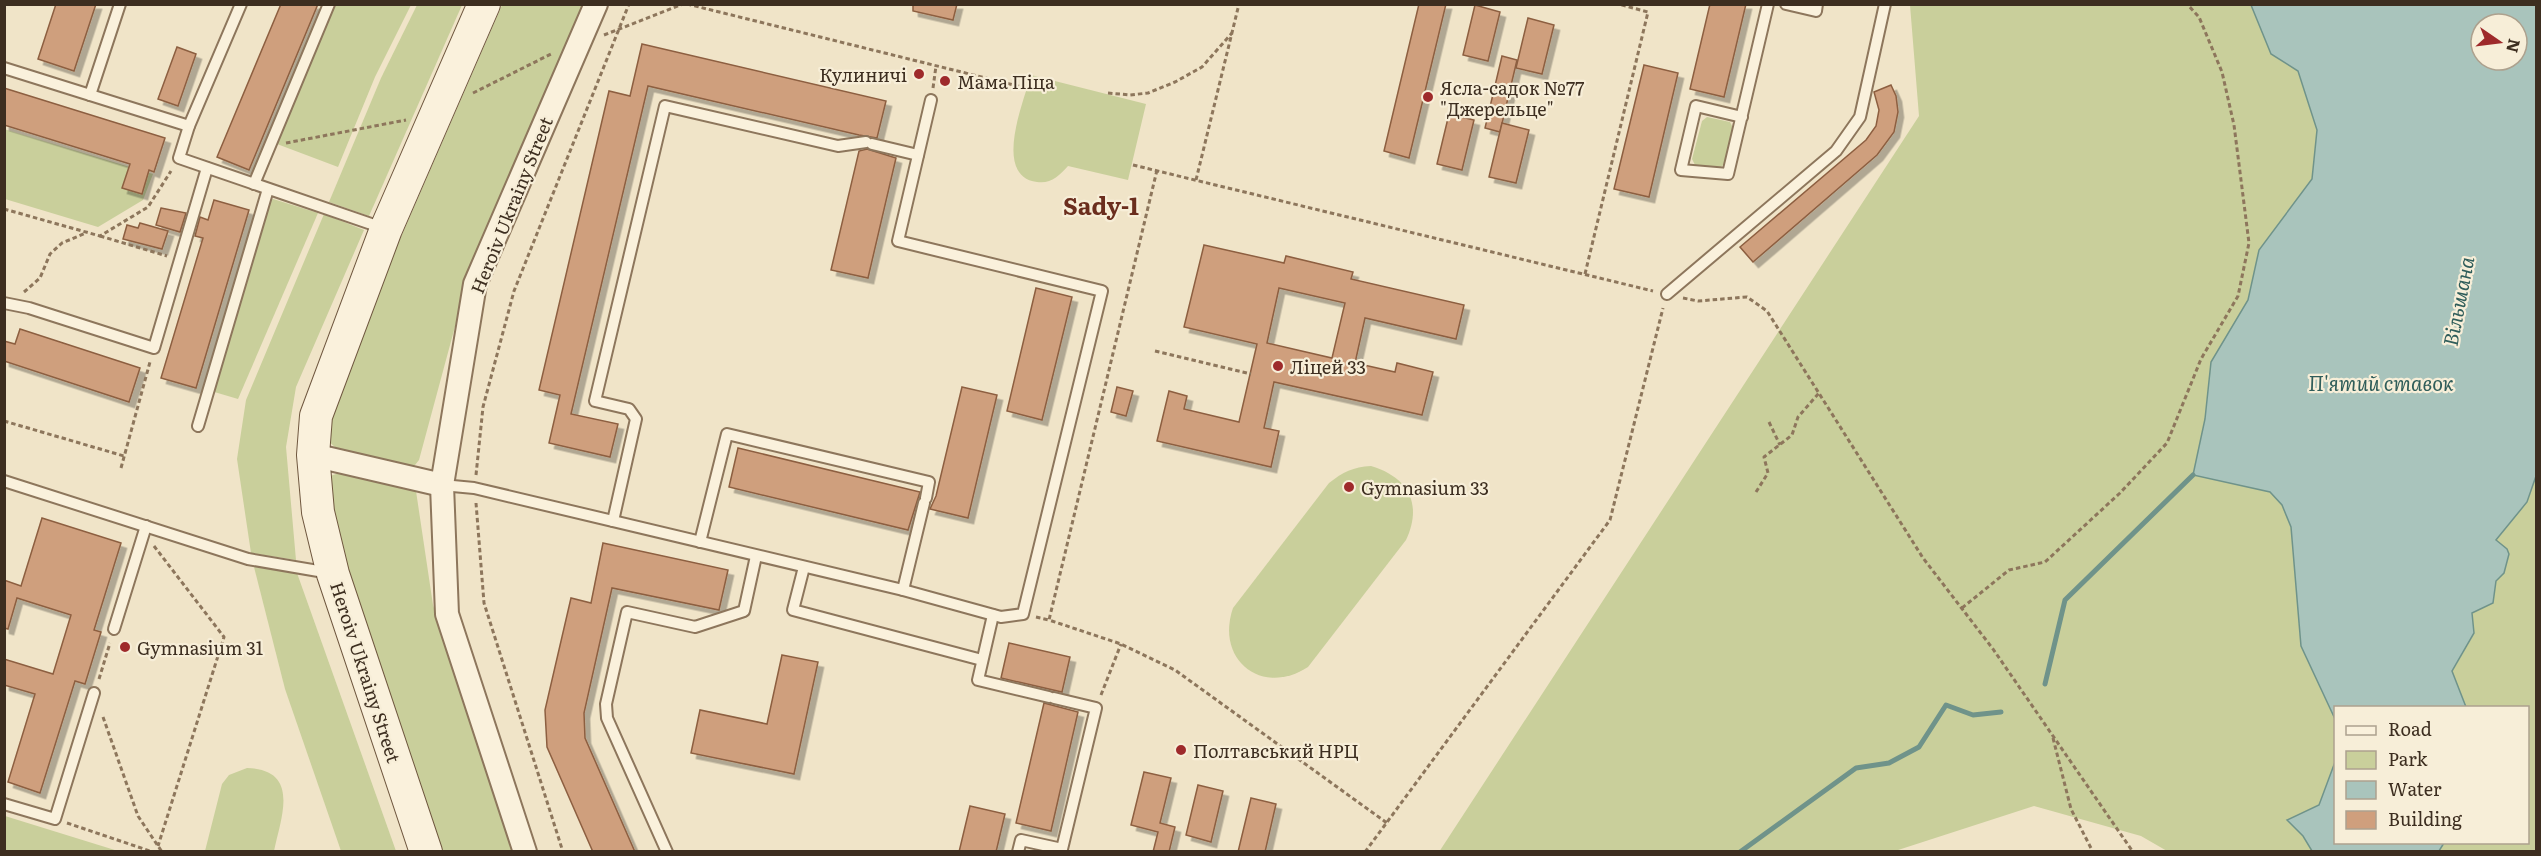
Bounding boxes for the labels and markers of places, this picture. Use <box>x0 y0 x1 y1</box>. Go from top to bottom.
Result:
place label: Кулиничі <box>819 61 907 88</box>
marker: Кулиничі <box>912 67 926 81</box>
place label: Мама Піца <box>957 68 1055 95</box>
marker: Мама Піца <box>938 74 952 88</box>
place label: Ясла-садок №77 "Джерельце" <box>1440 74 1584 122</box>
marker: Ясла-садок №77 "Джерельце" <box>1421 90 1435 104</box>
place label: Ліцей 33 <box>1290 353 1366 380</box>
marker: Ліцей 33 <box>1271 359 1285 373</box>
place label: Gymnasium 33 <box>1361 474 1489 501</box>
marker: Gymnasium 33 <box>1342 480 1356 494</box>
place label: Gymnasium 31 <box>137 634 263 661</box>
marker: Gymnasium 31 <box>118 640 132 654</box>
place label: Полтавський НРЦ <box>1193 737 1359 764</box>
marker: Полтавський НРЦ <box>1174 743 1188 757</box>

